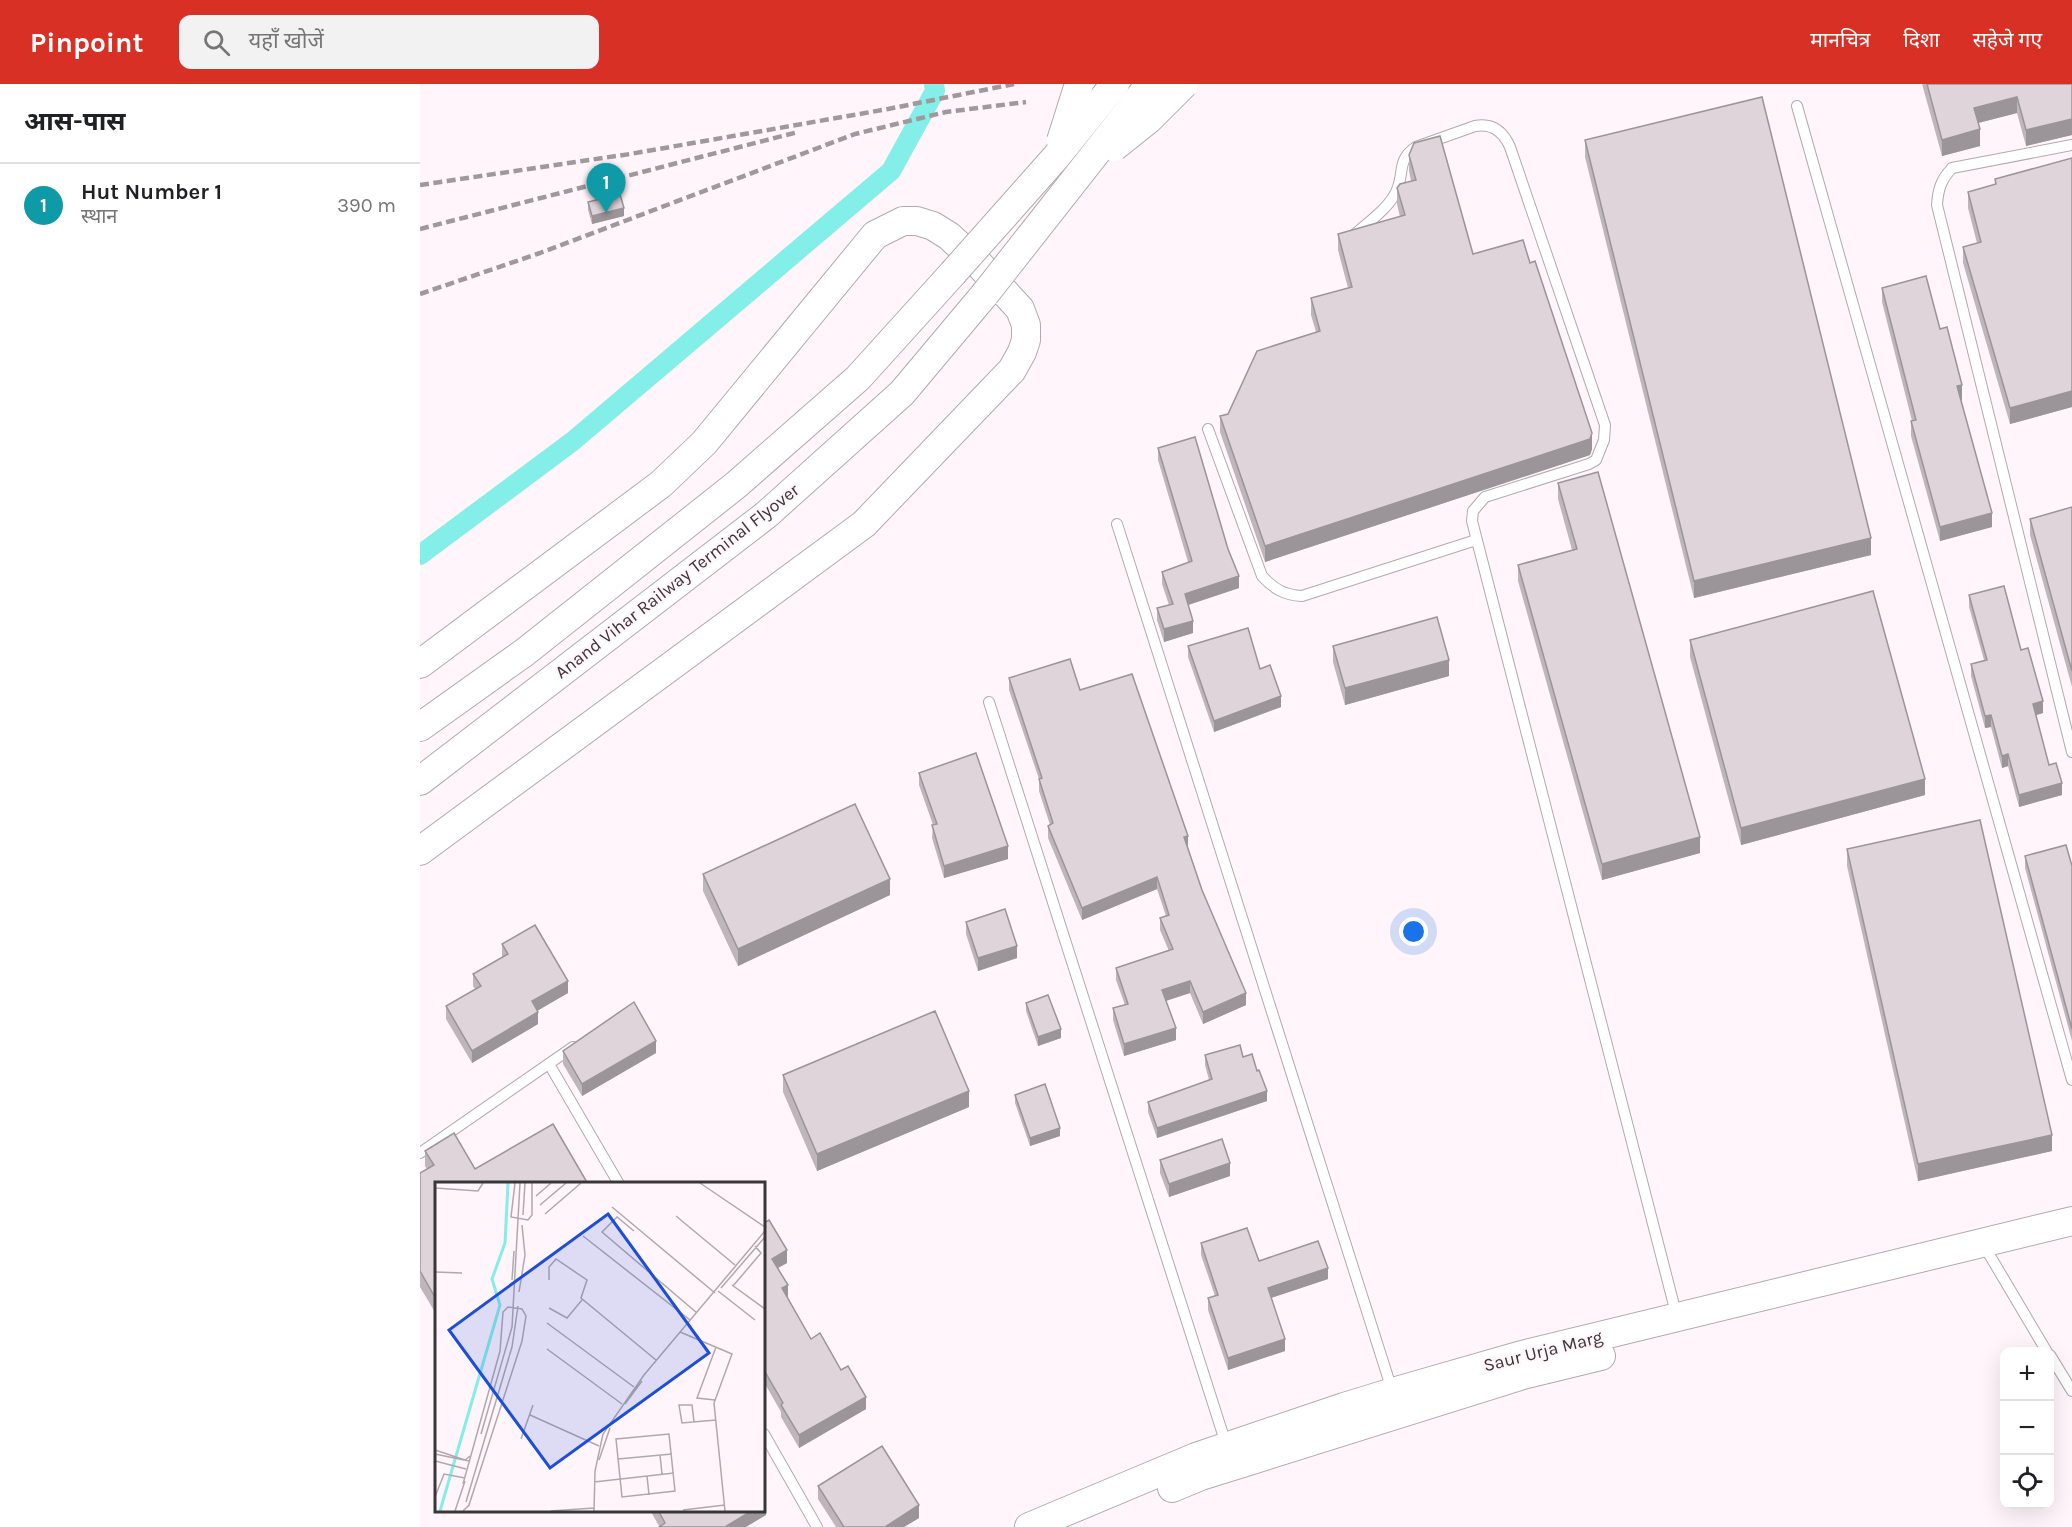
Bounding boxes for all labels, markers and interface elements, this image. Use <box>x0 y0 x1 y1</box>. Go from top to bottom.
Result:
search box <box>179 15 599 69</box>
text: Pinpoint <box>30 26 143 59</box>
icon: search <box>200 26 233 59</box>
text: यहाँ खोजें <box>248 28 324 54</box>
text: मानचित्र <box>1810 28 1870 52</box>
text: दिशा <box>1903 28 1940 52</box>
text: सहेजे गए <box>1973 28 2042 52</box>
text: आस-पास <box>24 106 126 137</box>
pin: 1 <box>586 164 626 213</box>
text: Hut Number 1 <box>81 179 222 205</box>
text: 1 <box>40 194 47 217</box>
text: 390 m <box>337 194 396 217</box>
text: स्थान <box>81 205 117 228</box>
street label: Anand Vihar Railway Terminal Flyover <box>550 478 804 683</box>
your location <box>1399 917 1428 946</box>
inset map <box>435 1182 765 1512</box>
street label: Saur Urja Marg <box>1481 1326 1605 1376</box>
map controls <box>2000 1347 2054 1509</box>
button: + <box>2000 1347 2054 1401</box>
button: − <box>2000 1401 2054 1455</box>
button: locate <box>2000 1455 2054 1509</box>

